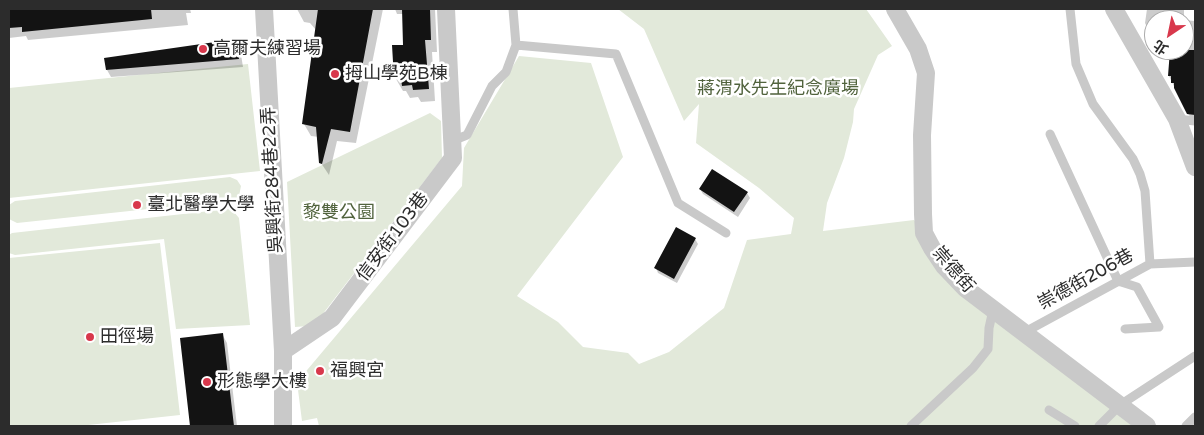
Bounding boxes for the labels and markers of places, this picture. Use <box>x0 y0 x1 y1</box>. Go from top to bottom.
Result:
place label: 高爾夫練習場 <box>213 38 321 60</box>
marker: 高爾夫練習場 <box>197 43 209 55</box>
place label: 拇山學苑B棟 <box>345 63 447 85</box>
marker: 拇山學苑B棟 <box>329 68 341 80</box>
place label: 臺北醫學大學 <box>147 194 255 216</box>
marker: 臺北醫學大學 <box>131 199 143 211</box>
place label: 田徑場 <box>100 326 154 348</box>
marker: 田徑場 <box>84 331 96 343</box>
place label: 福興宮 <box>330 360 384 382</box>
marker: 福興宮 <box>314 365 326 377</box>
place label: 形態學大樓 <box>217 371 307 393</box>
marker: 形態學大樓 <box>201 376 213 388</box>

